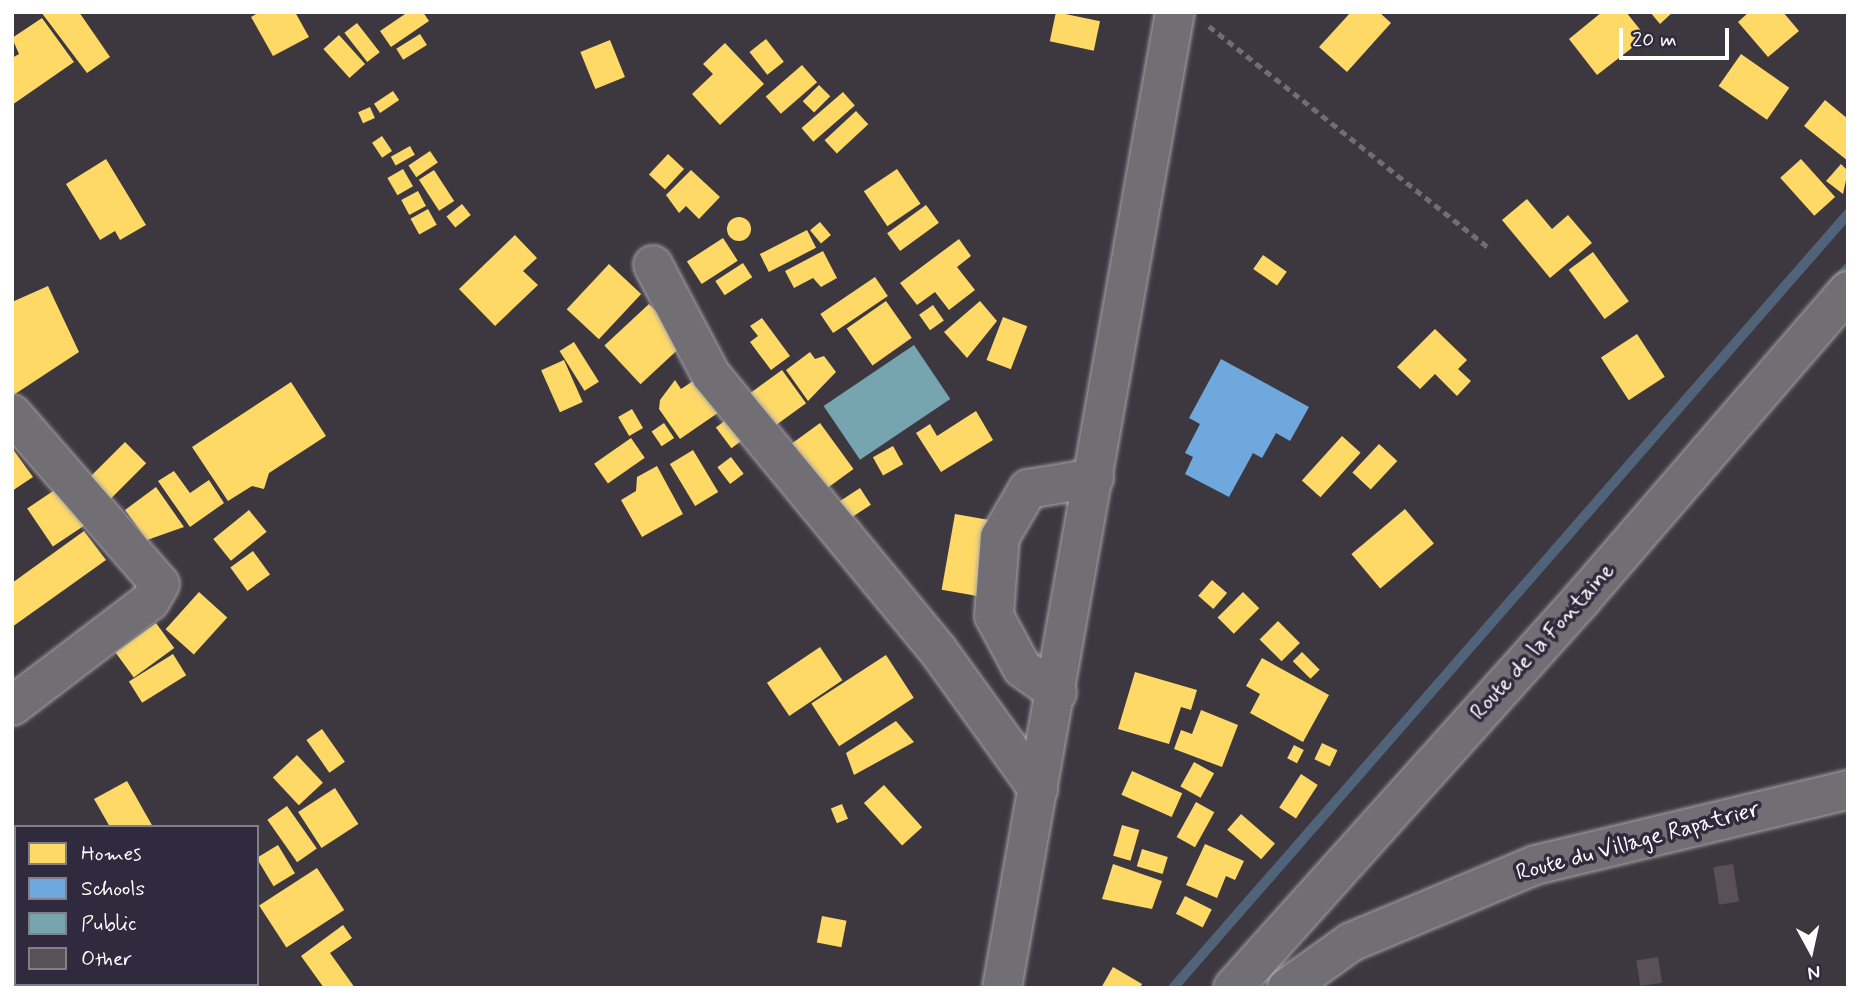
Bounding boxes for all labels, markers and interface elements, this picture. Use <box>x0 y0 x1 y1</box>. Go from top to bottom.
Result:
scale bar <box>1622 14 1732 58</box>
text: 20 m <box>1632 26 1677 54</box>
street label: Route de la Fontaine <box>1468 561 1618 723</box>
street label: Route du Village Rapatrier <box>1517 797 1759 887</box>
legend <box>14 825 259 986</box>
text: Homes <box>81 840 141 868</box>
text: Schools <box>81 875 145 903</box>
text: Public <box>81 910 137 938</box>
north arrow <box>1776 916 1846 986</box>
text: Other <box>81 945 132 973</box>
text: N <box>1806 959 1822 986</box>

